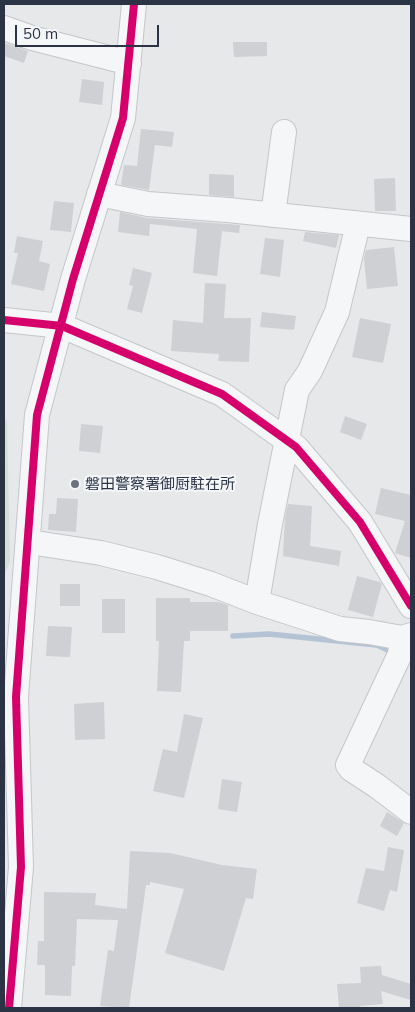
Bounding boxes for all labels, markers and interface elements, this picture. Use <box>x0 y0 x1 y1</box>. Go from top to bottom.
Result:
scale bar <box>18 15 161 47</box>
text: 50 m <box>23 24 58 43</box>
place label: 磐田警察署御厨駐在所 <box>85 475 235 493</box>
marker: 磐田警察署御厨駐在所 <box>69 478 81 490</box>

